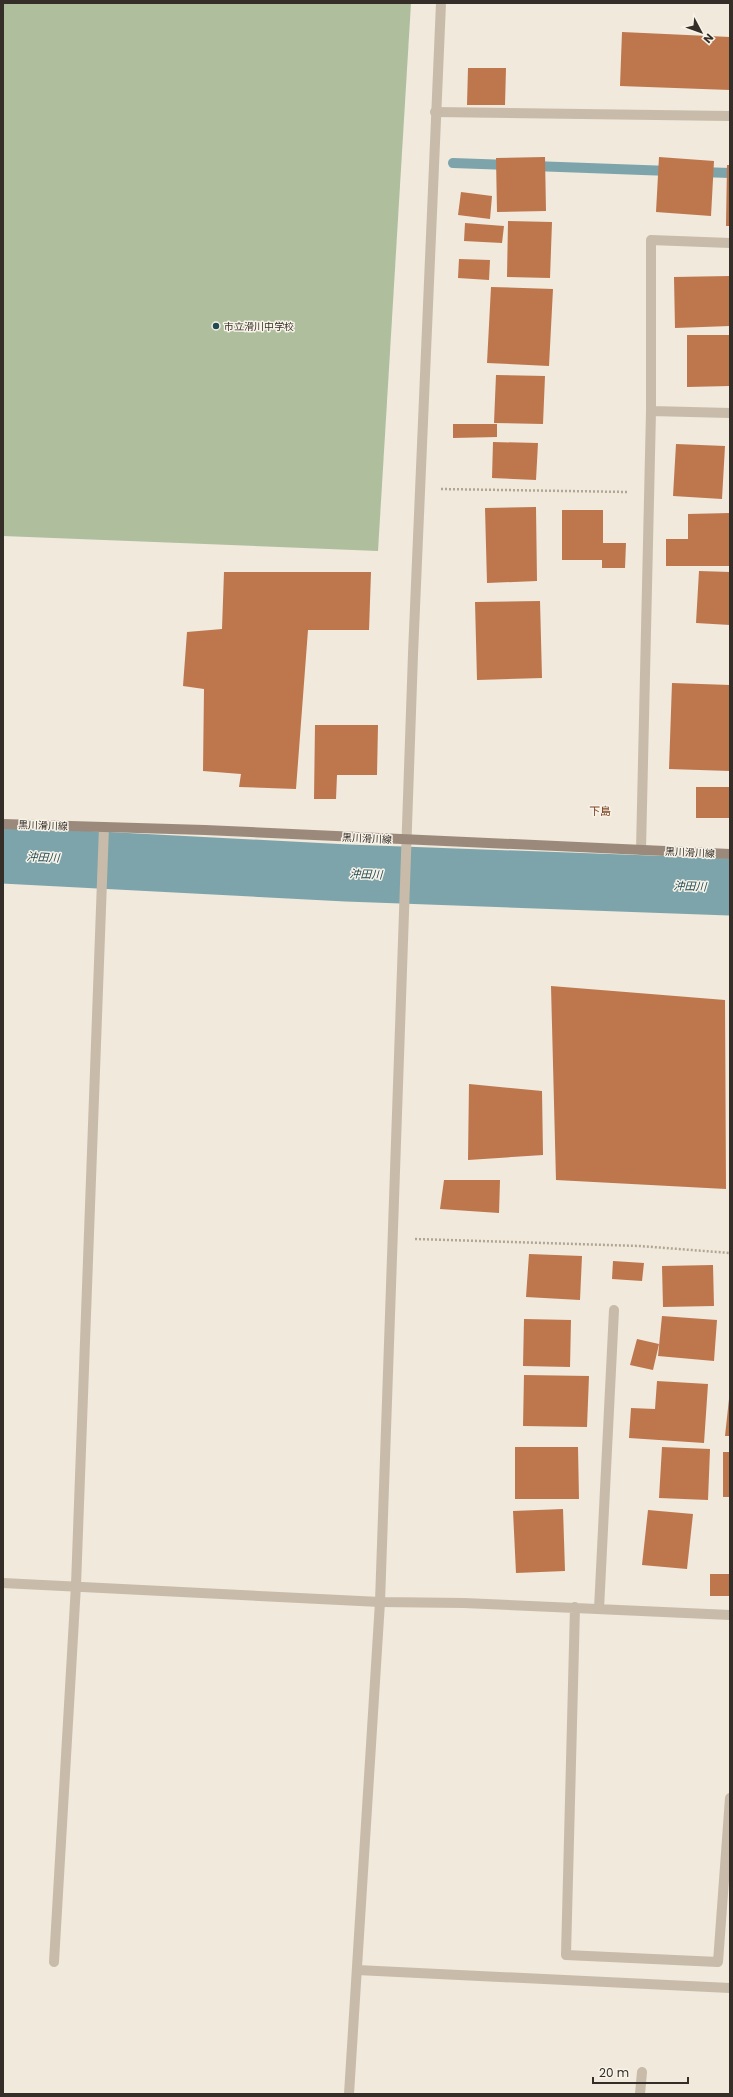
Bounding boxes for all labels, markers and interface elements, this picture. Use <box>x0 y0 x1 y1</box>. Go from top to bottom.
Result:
north arrow <box>681 12 721 52</box>
text: N <box>700 30 717 47</box>
place label: 市立滑川中学校 <box>224 319 294 334</box>
marker: 市立滑川中学校 <box>211 321 221 331</box>
district label: 下島 <box>589 803 611 819</box>
street label: 黒川滑川線 <box>18 817 68 834</box>
street label: 黒川滑川線 <box>342 830 392 847</box>
street label: 黒川滑川線 <box>665 844 715 861</box>
water label: 沖田川 <box>26 848 61 866</box>
water label: 沖田川 <box>349 865 384 883</box>
water label: 沖田川 <box>673 877 708 895</box>
scale bar <box>593 2059 688 2085</box>
text: 20 m <box>599 2064 629 2081</box>

